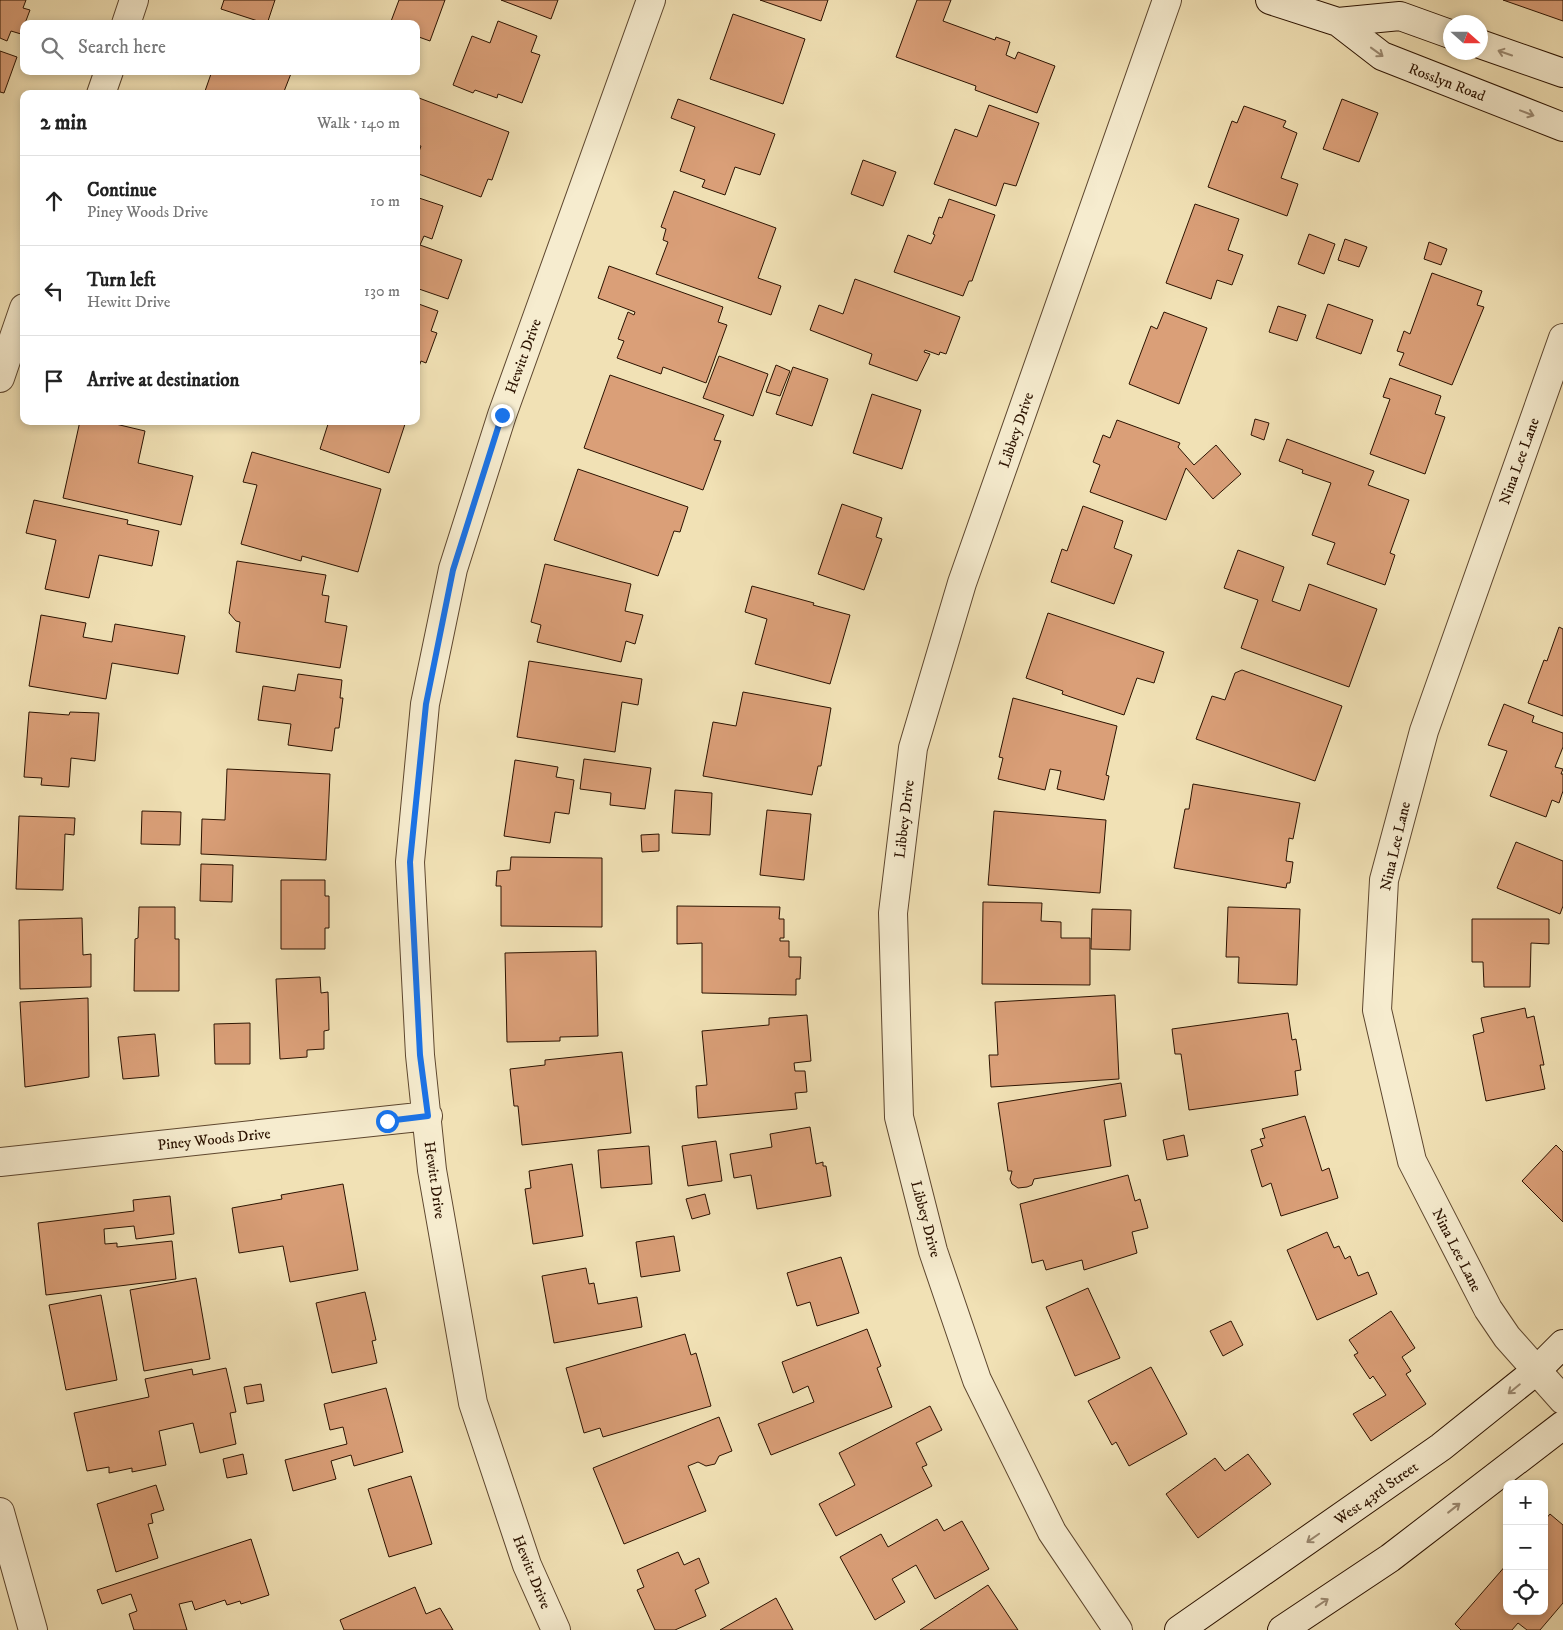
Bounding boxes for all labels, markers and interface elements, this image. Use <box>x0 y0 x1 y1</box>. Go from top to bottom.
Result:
north arrow <box>1443 15 1488 60</box>
search box <box>20 20 420 75</box>
icon: search <box>38 34 66 62</box>
text: Search here <box>78 36 166 59</box>
one-way arrow <box>1370 47 1384 57</box>
one-way arrow <box>1498 48 1513 57</box>
street label: Rosslyn Road <box>1406 59 1488 106</box>
one-way arrow <box>1519 109 1534 119</box>
text: 2 min <box>40 110 87 136</box>
text: Walk · 140 m <box>317 113 400 133</box>
text: Continue <box>87 179 157 202</box>
icon: ahead <box>40 187 68 215</box>
text: 10 m <box>370 191 400 211</box>
text: Piney Woods Drive <box>87 202 208 222</box>
text: Turn left <box>87 269 156 292</box>
icon: left <box>40 277 68 305</box>
text: 130 m <box>364 281 400 301</box>
text: Hewitt Drive <box>87 292 170 312</box>
street label: Hewitt Drive <box>501 316 546 396</box>
icon: arrive <box>40 367 68 395</box>
text: Arrive at destination <box>87 369 239 392</box>
street label: Libbey Drive <box>995 390 1038 470</box>
route end <box>491 404 514 427</box>
street label: Nina Lee Lane <box>1495 415 1544 507</box>
street label: Libbey Drive <box>890 779 919 859</box>
street label: Nina Lee Lane <box>1376 800 1415 893</box>
route start <box>376 1110 399 1133</box>
street label: Piney Woods Drive <box>157 1124 272 1155</box>
street label: Hewitt Drive <box>420 1140 449 1220</box>
street label: Libbey Drive <box>906 1179 945 1260</box>
street label: Nina Lee Lane <box>1427 1205 1486 1295</box>
one-way arrow <box>1508 1383 1521 1394</box>
street label: West 43rd Street <box>1330 1457 1422 1530</box>
map controls <box>1503 1480 1548 1615</box>
button: + <box>1503 1480 1548 1525</box>
one-way arrow <box>1447 1503 1460 1514</box>
button: − <box>1503 1525 1548 1570</box>
street label: Hewitt Drive <box>508 1532 555 1612</box>
one-way arrow <box>1307 1532 1321 1543</box>
button: locate <box>1503 1570 1548 1615</box>
one-way arrow <box>1315 1598 1329 1608</box>

